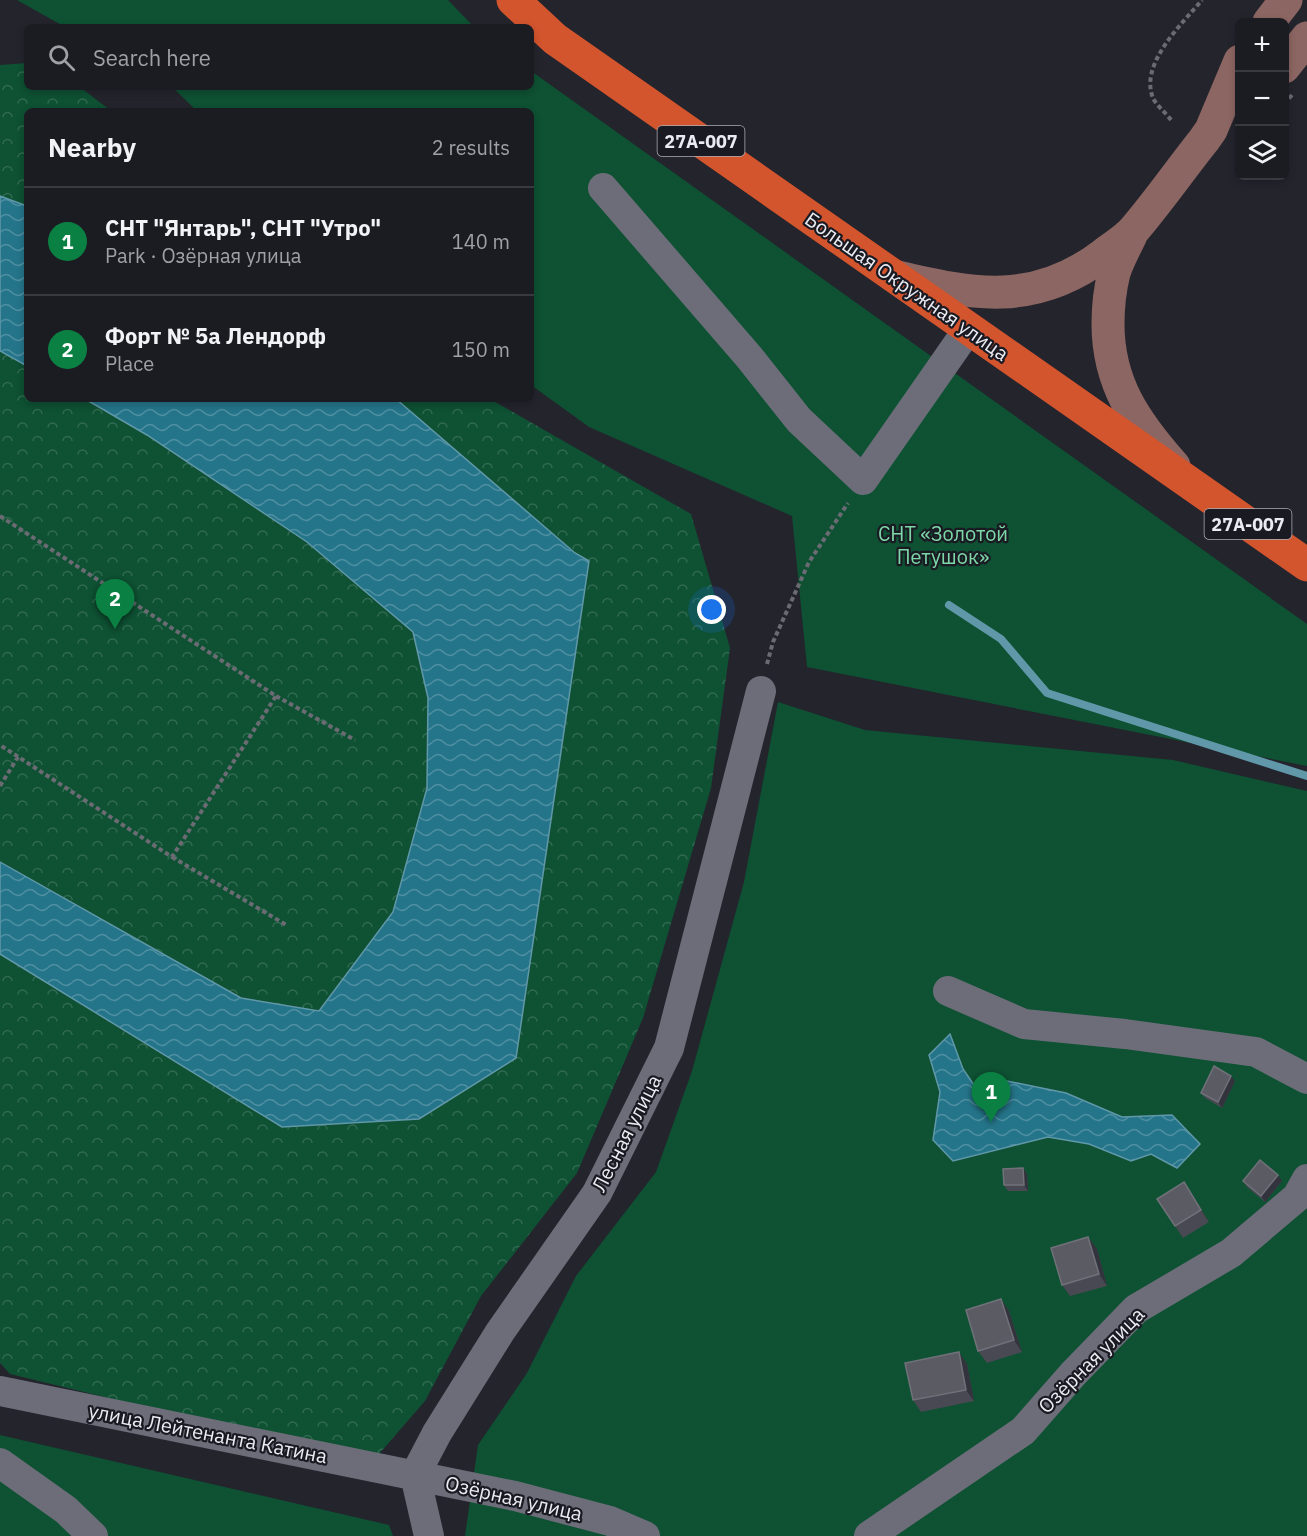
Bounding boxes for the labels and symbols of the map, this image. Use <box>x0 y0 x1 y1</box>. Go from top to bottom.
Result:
road number: 27А-007 <box>658 126 744 156</box>
street label: Большая Окружная улица <box>800 205 1014 367</box>
road number: 27А-007 <box>1204 509 1292 539</box>
park label: СНТ «Золотой Петушок» <box>878 520 1008 570</box>
pin: 2 <box>96 580 134 629</box>
your location <box>697 595 726 624</box>
street label: Лесная улица <box>585 1070 667 1196</box>
pin: 1 <box>972 1072 1010 1122</box>
street label: Озёрная улица <box>1032 1301 1150 1419</box>
street label: улица Лейтенанта Катина <box>86 1397 330 1469</box>
street label: Озёрная улица <box>443 1469 586 1527</box>

